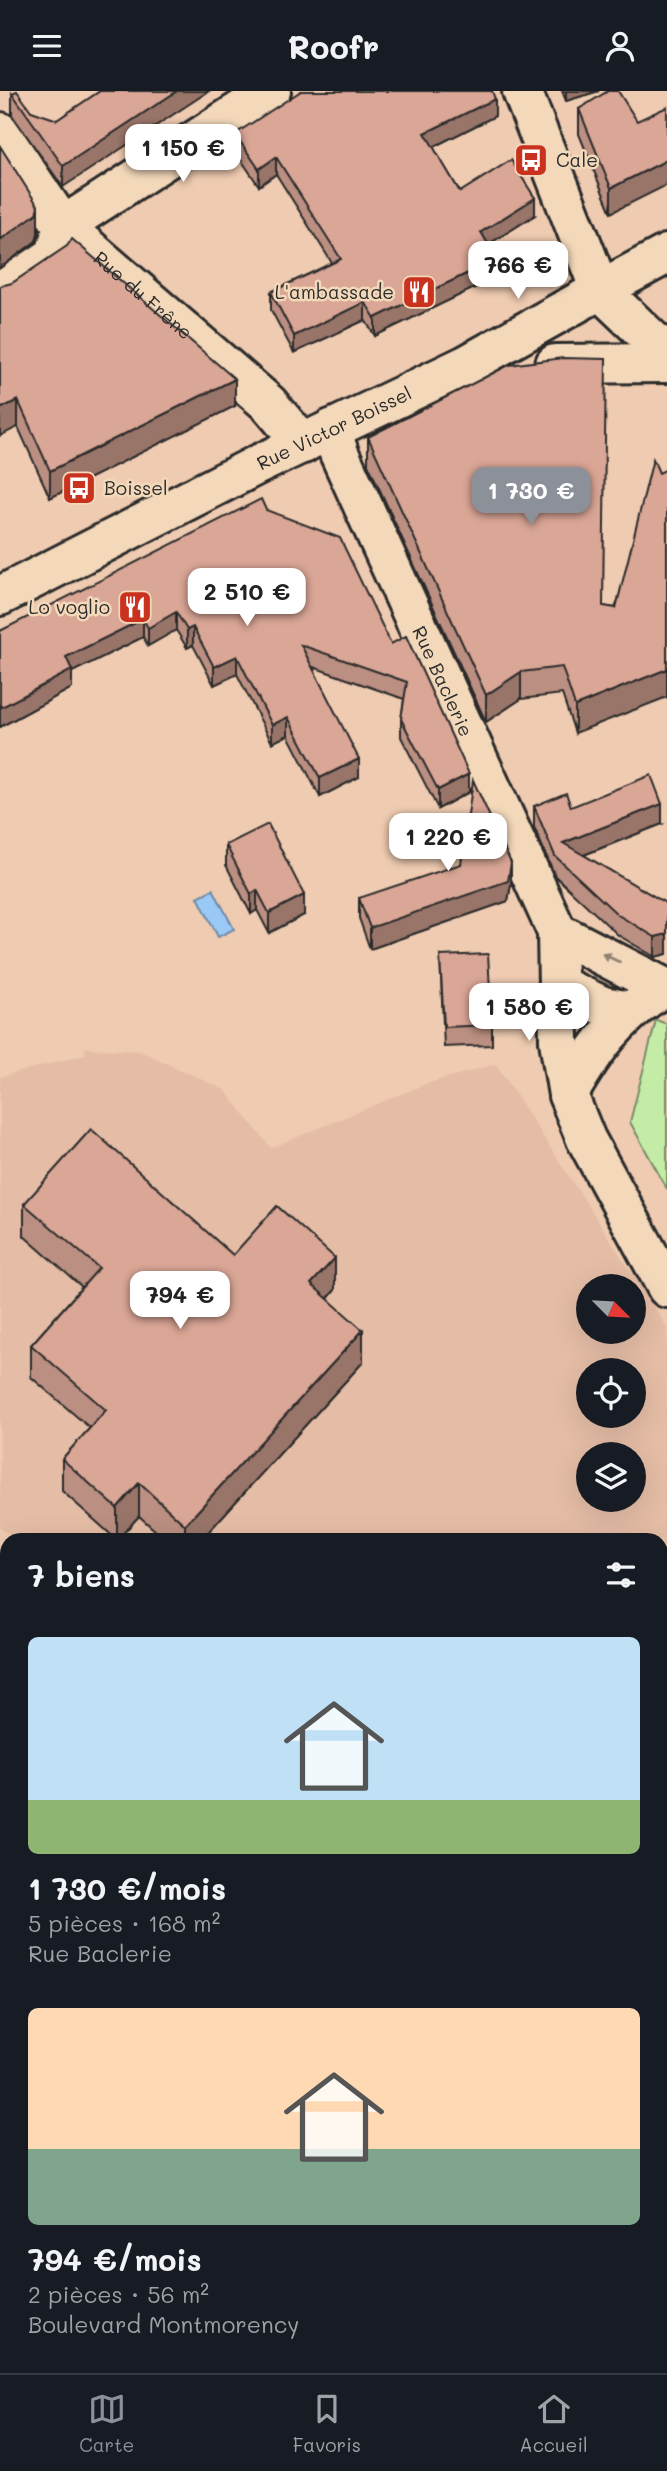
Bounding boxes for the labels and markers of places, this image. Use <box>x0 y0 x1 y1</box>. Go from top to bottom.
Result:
pin: 1 150 € <box>118 125 248 184</box>
bus stop icon: Cale <box>512 141 550 179</box>
place label: Cale <box>556 147 598 172</box>
pin: 766 € <box>469 241 567 301</box>
restaurant icon: L'ambassade <box>400 273 438 311</box>
place label: L'ambassade <box>275 279 394 304</box>
pin: 1 730 € <box>466 467 596 527</box>
bus stop icon: Boissel <box>60 469 98 507</box>
place label: Boissel <box>104 475 168 500</box>
pin: 2 510 € <box>182 568 312 628</box>
restaurant icon: Lo voglio <box>116 588 154 626</box>
place label: Lo voglio <box>28 594 110 619</box>
pin: 1 220 € <box>383 813 513 873</box>
pin: 1 580 € <box>464 983 594 1043</box>
pin: 794 € <box>131 1271 229 1331</box>

